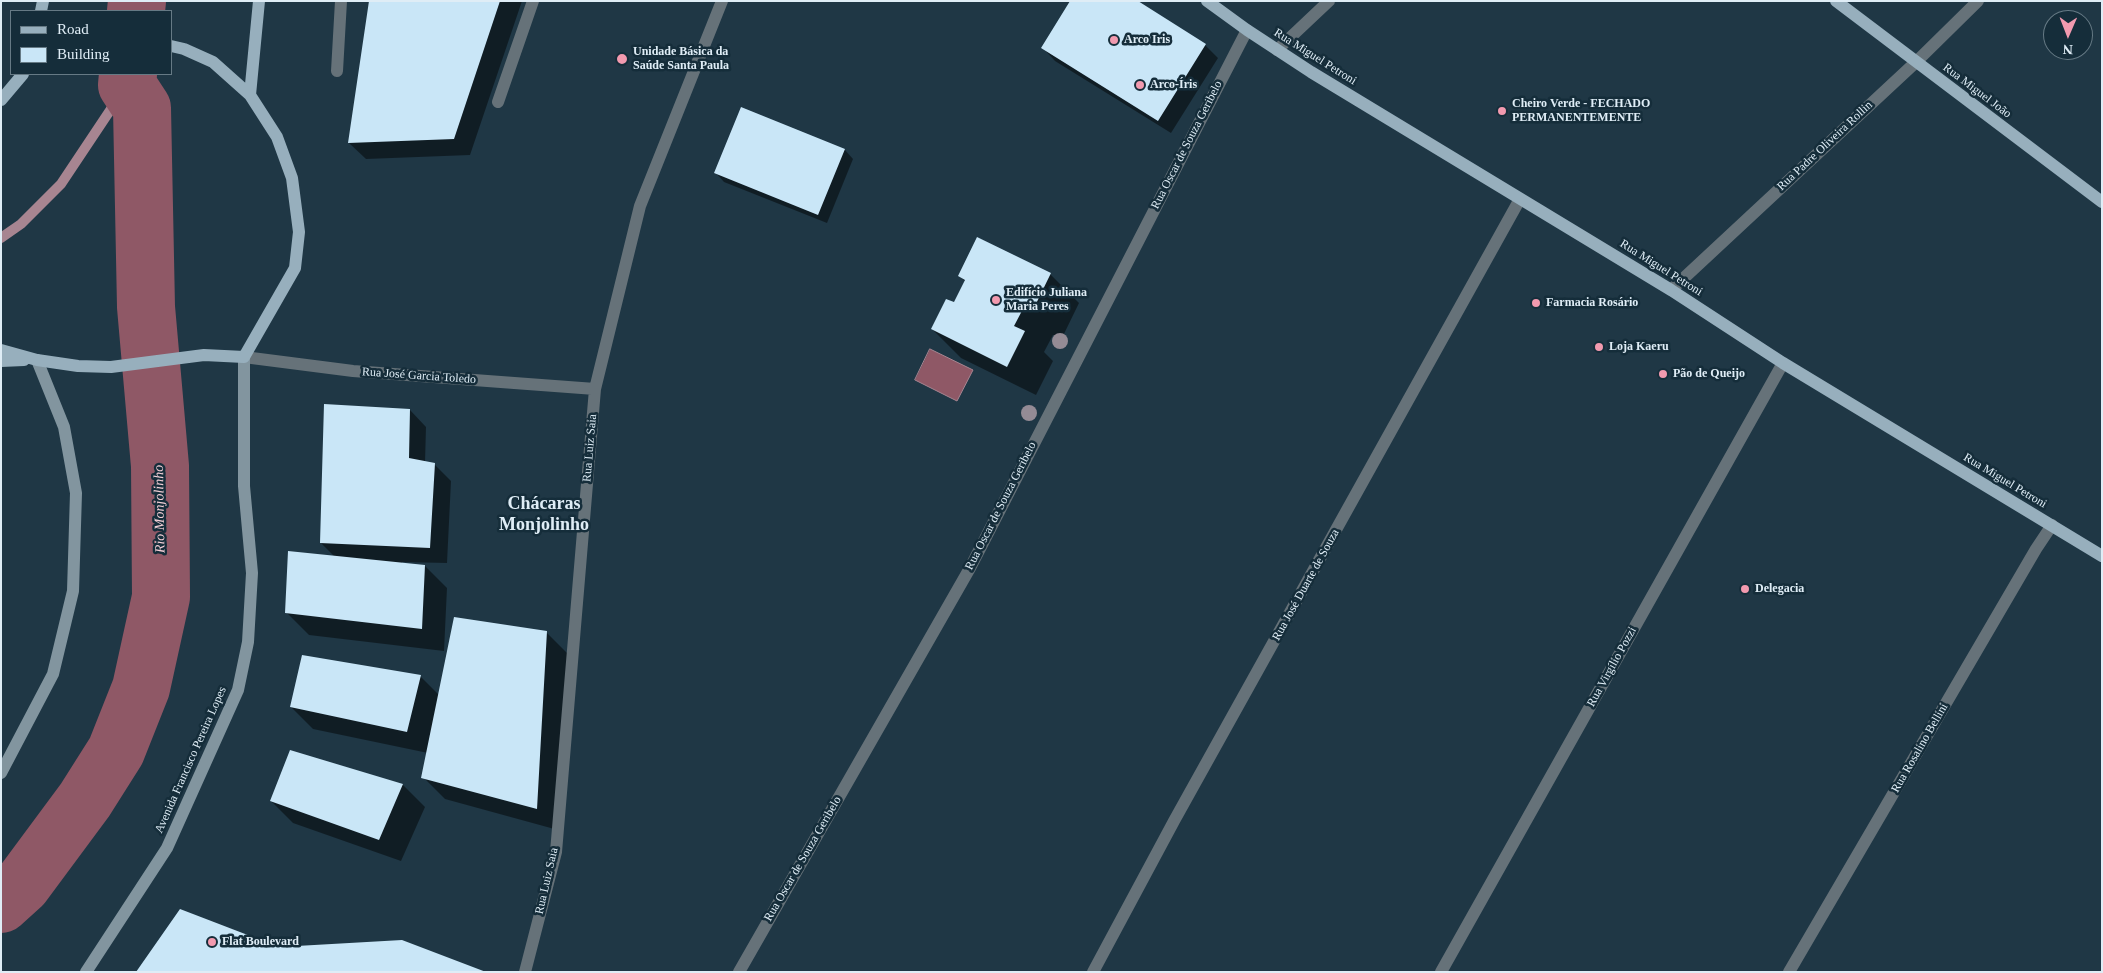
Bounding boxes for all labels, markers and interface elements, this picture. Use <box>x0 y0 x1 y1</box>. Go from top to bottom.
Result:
legend <box>10 10 172 75</box>
north arrow <box>2043 10 2093 60</box>
text: Road <box>57 21 89 37</box>
street label: Rua Miguel Petroni <box>1271 26 1359 88</box>
place label: Arco Iris <box>1124 33 1170 47</box>
marker: Arco Iris <box>1108 34 1120 46</box>
text: N <box>2063 42 2073 57</box>
place label: Unidade Básica da Saúde Santa Paula <box>633 45 729 73</box>
text: Building <box>57 46 110 62</box>
marker: Unidade Básica da Saúde Santa Paula <box>615 52 629 66</box>
street label: Rua Miguel João <box>1940 61 2014 121</box>
street label: Rua Oscar de Souza Geribelo <box>1148 78 1226 212</box>
place label: Arco-Íris <box>1150 78 1197 92</box>
marker: Arco-Íris <box>1134 79 1146 91</box>
place label: Cheiro Verde - FECHADO PERMANENTEMENTE <box>1512 97 1650 125</box>
street label: Rua Padre Oliveira Rollin <box>1774 98 1876 194</box>
marker: Cheiro Verde - FECHADO PERMANENTEMENTE <box>1496 105 1508 117</box>
street label: Rua Miguel Petroni <box>1617 237 1705 299</box>
place label: Edifício Juliana Maria Peres <box>1006 286 1087 314</box>
marker: Edifício Juliana Maria Peres <box>990 294 1002 306</box>
place label: Farmacia Rosário <box>1546 296 1638 310</box>
marker: Farmacia Rosário <box>1530 297 1542 309</box>
place label: Loja Kaeru <box>1609 340 1669 354</box>
marker: Loja Kaeru <box>1593 341 1605 353</box>
street label: Rua José Garcia Toledo <box>362 365 476 387</box>
place label: Pão de Queijo <box>1673 367 1745 381</box>
marker: Pão de Queijo <box>1657 368 1669 380</box>
street label: Rua Luiz Saia <box>580 414 600 482</box>
street label: Rua Oscar de Souza Geribelo <box>962 439 1040 573</box>
street label: Rua Miguel Petroni <box>1961 450 2049 512</box>
water label: Rio Monjolinho <box>151 465 169 553</box>
district label: Chácaras Monjolinho <box>499 493 589 536</box>
street label: Rua José Duarte de Souza <box>1269 527 1343 643</box>
place label: Delegacia <box>1755 582 1804 596</box>
marker: Delegacia <box>1739 583 1751 595</box>
street label: Rua Virgílio Pozzi <box>1584 625 1640 709</box>
street label: Avenida Francisco Pereira Lopes <box>152 685 230 835</box>
street label: Rua Rosalino Bellini <box>1889 701 1951 795</box>
street label: Rua Oscar de Souza Geribelo <box>761 794 845 924</box>
street label: Rua Luiz Saia <box>532 846 562 916</box>
place label: Flat Boulevard <box>222 935 299 949</box>
marker: Flat Boulevard <box>206 936 218 948</box>

